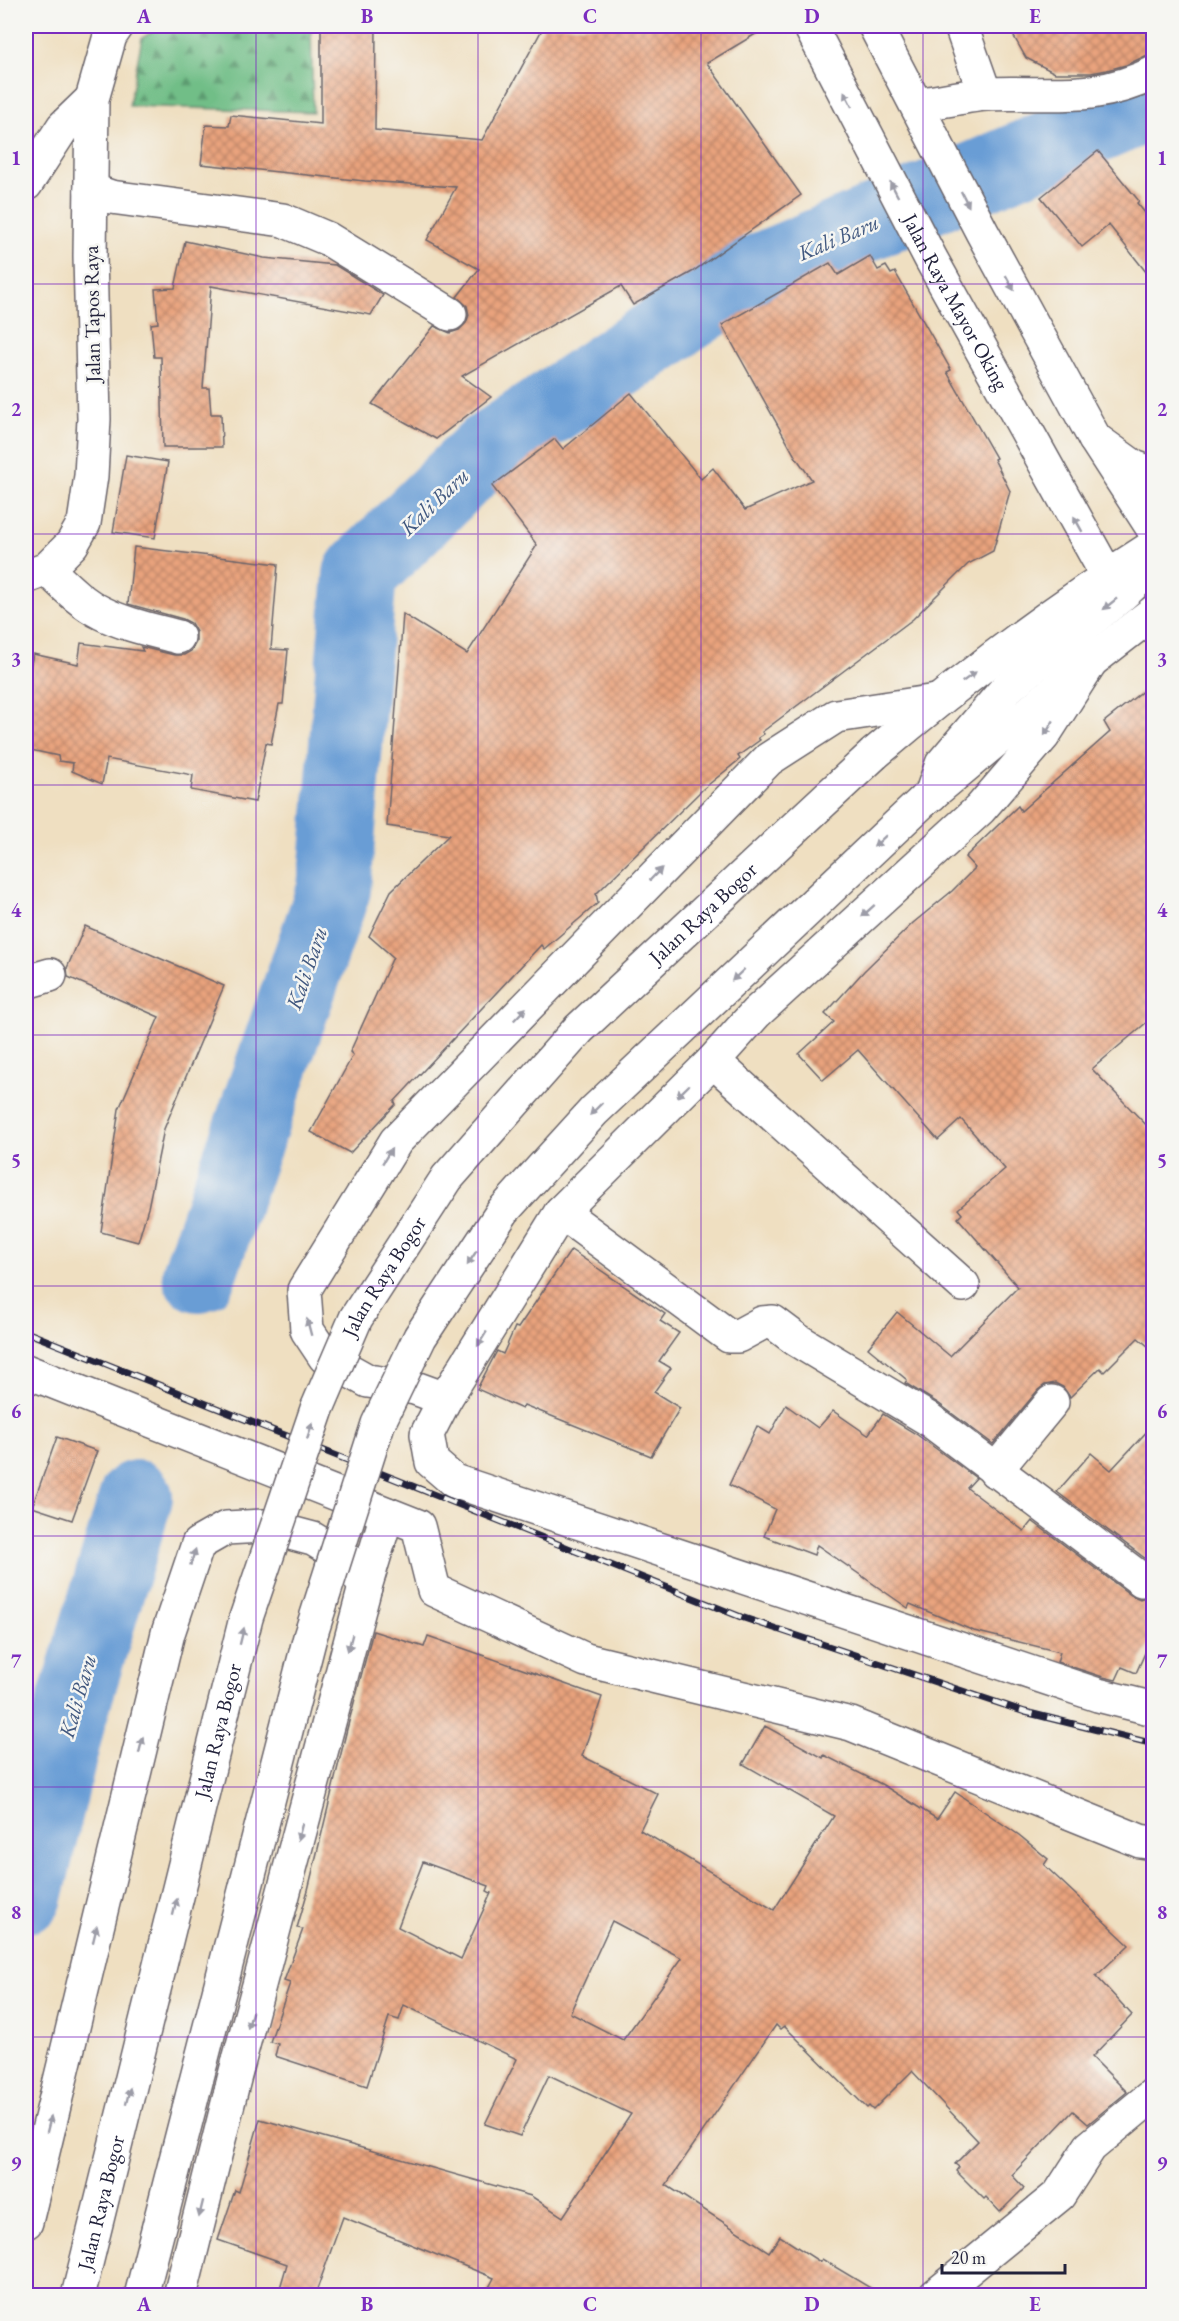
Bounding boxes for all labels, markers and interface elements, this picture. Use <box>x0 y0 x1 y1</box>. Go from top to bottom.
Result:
text: A <box>136 3 152 29</box>
text: B <box>361 3 373 29</box>
text: C <box>583 3 597 29</box>
text: D <box>804 3 820 29</box>
text: E <box>1029 3 1041 29</box>
one-way arrow <box>843 90 852 107</box>
text: 1 <box>11 145 21 171</box>
text: 1 <box>1157 145 1167 171</box>
one-way arrow <box>890 180 900 198</box>
one-way arrow <box>960 191 970 208</box>
water label: Kali Baru <box>792 207 883 268</box>
street label: Jalan Raya Mayor Oking <box>896 207 1016 395</box>
street label: Jalan Tapos Raya <box>77 245 106 385</box>
one-way arrow <box>1005 275 1015 292</box>
text: 2 <box>11 396 22 422</box>
text: 2 <box>1157 396 1168 422</box>
water label: Kali Baru <box>393 461 475 542</box>
one-way arrow <box>1073 516 1084 532</box>
one-way arrow <box>1102 598 1118 611</box>
text: 3 <box>11 646 21 672</box>
text: 3 <box>1157 646 1167 672</box>
one-way arrow <box>960 671 976 683</box>
one-way arrow <box>1043 720 1054 736</box>
one-way arrow <box>873 834 887 848</box>
street label: Jalan Raya Bogor <box>642 856 763 971</box>
one-way arrow <box>649 868 663 882</box>
text: 4 <box>11 897 22 923</box>
text: 4 <box>1157 897 1168 923</box>
one-way arrow <box>861 904 876 917</box>
water label: Kali Baru <box>279 923 334 1014</box>
one-way arrow <box>731 968 746 981</box>
one-way arrow <box>513 1007 527 1021</box>
one-way arrow <box>676 1083 690 1097</box>
one-way arrow <box>590 1101 604 1115</box>
text: 5 <box>11 1147 21 1173</box>
text: 5 <box>1157 1147 1167 1173</box>
one-way arrow <box>382 1148 393 1164</box>
street label: Jalan Raya Bogor <box>335 1211 432 1343</box>
one-way arrow <box>466 1250 478 1266</box>
one-way arrow <box>303 1317 313 1336</box>
one-way arrow <box>477 1331 488 1347</box>
text: 6 <box>11 1398 22 1424</box>
text: 6 <box>1157 1398 1168 1424</box>
one-way arrow <box>306 1422 315 1440</box>
one-way arrow <box>189 1548 198 1566</box>
one-way arrow <box>237 1627 247 1645</box>
one-way arrow <box>344 1634 354 1652</box>
text: 7 <box>11 1648 22 1674</box>
text: 7 <box>1157 1648 1168 1674</box>
water label: Kali Baru <box>51 1651 103 1742</box>
street label: Jalan Raya Bogor <box>187 1661 247 1803</box>
one-way arrow <box>137 1735 146 1754</box>
one-way arrow <box>294 1823 304 1841</box>
one-way arrow <box>170 1898 180 1916</box>
text: 8 <box>11 1899 21 1925</box>
text: 8 <box>1157 1899 1167 1925</box>
one-way arrow <box>91 1925 101 1944</box>
one-way arrow <box>244 2011 254 2029</box>
one-way arrow <box>123 2087 133 2105</box>
one-way arrow <box>45 2115 55 2133</box>
street label: Jalan Raya Bogor <box>70 2132 130 2275</box>
text: 9 <box>11 2150 22 2176</box>
text: 9 <box>1157 2150 1168 2176</box>
one-way arrow <box>196 2200 206 2218</box>
scale bar <box>942 2237 1065 2275</box>
text: 20 m <box>951 2246 986 2269</box>
text: A <box>136 2291 152 2317</box>
text: B <box>361 2291 373 2317</box>
text: C <box>583 2291 597 2317</box>
text: D <box>804 2291 820 2317</box>
text: E <box>1029 2291 1041 2317</box>

